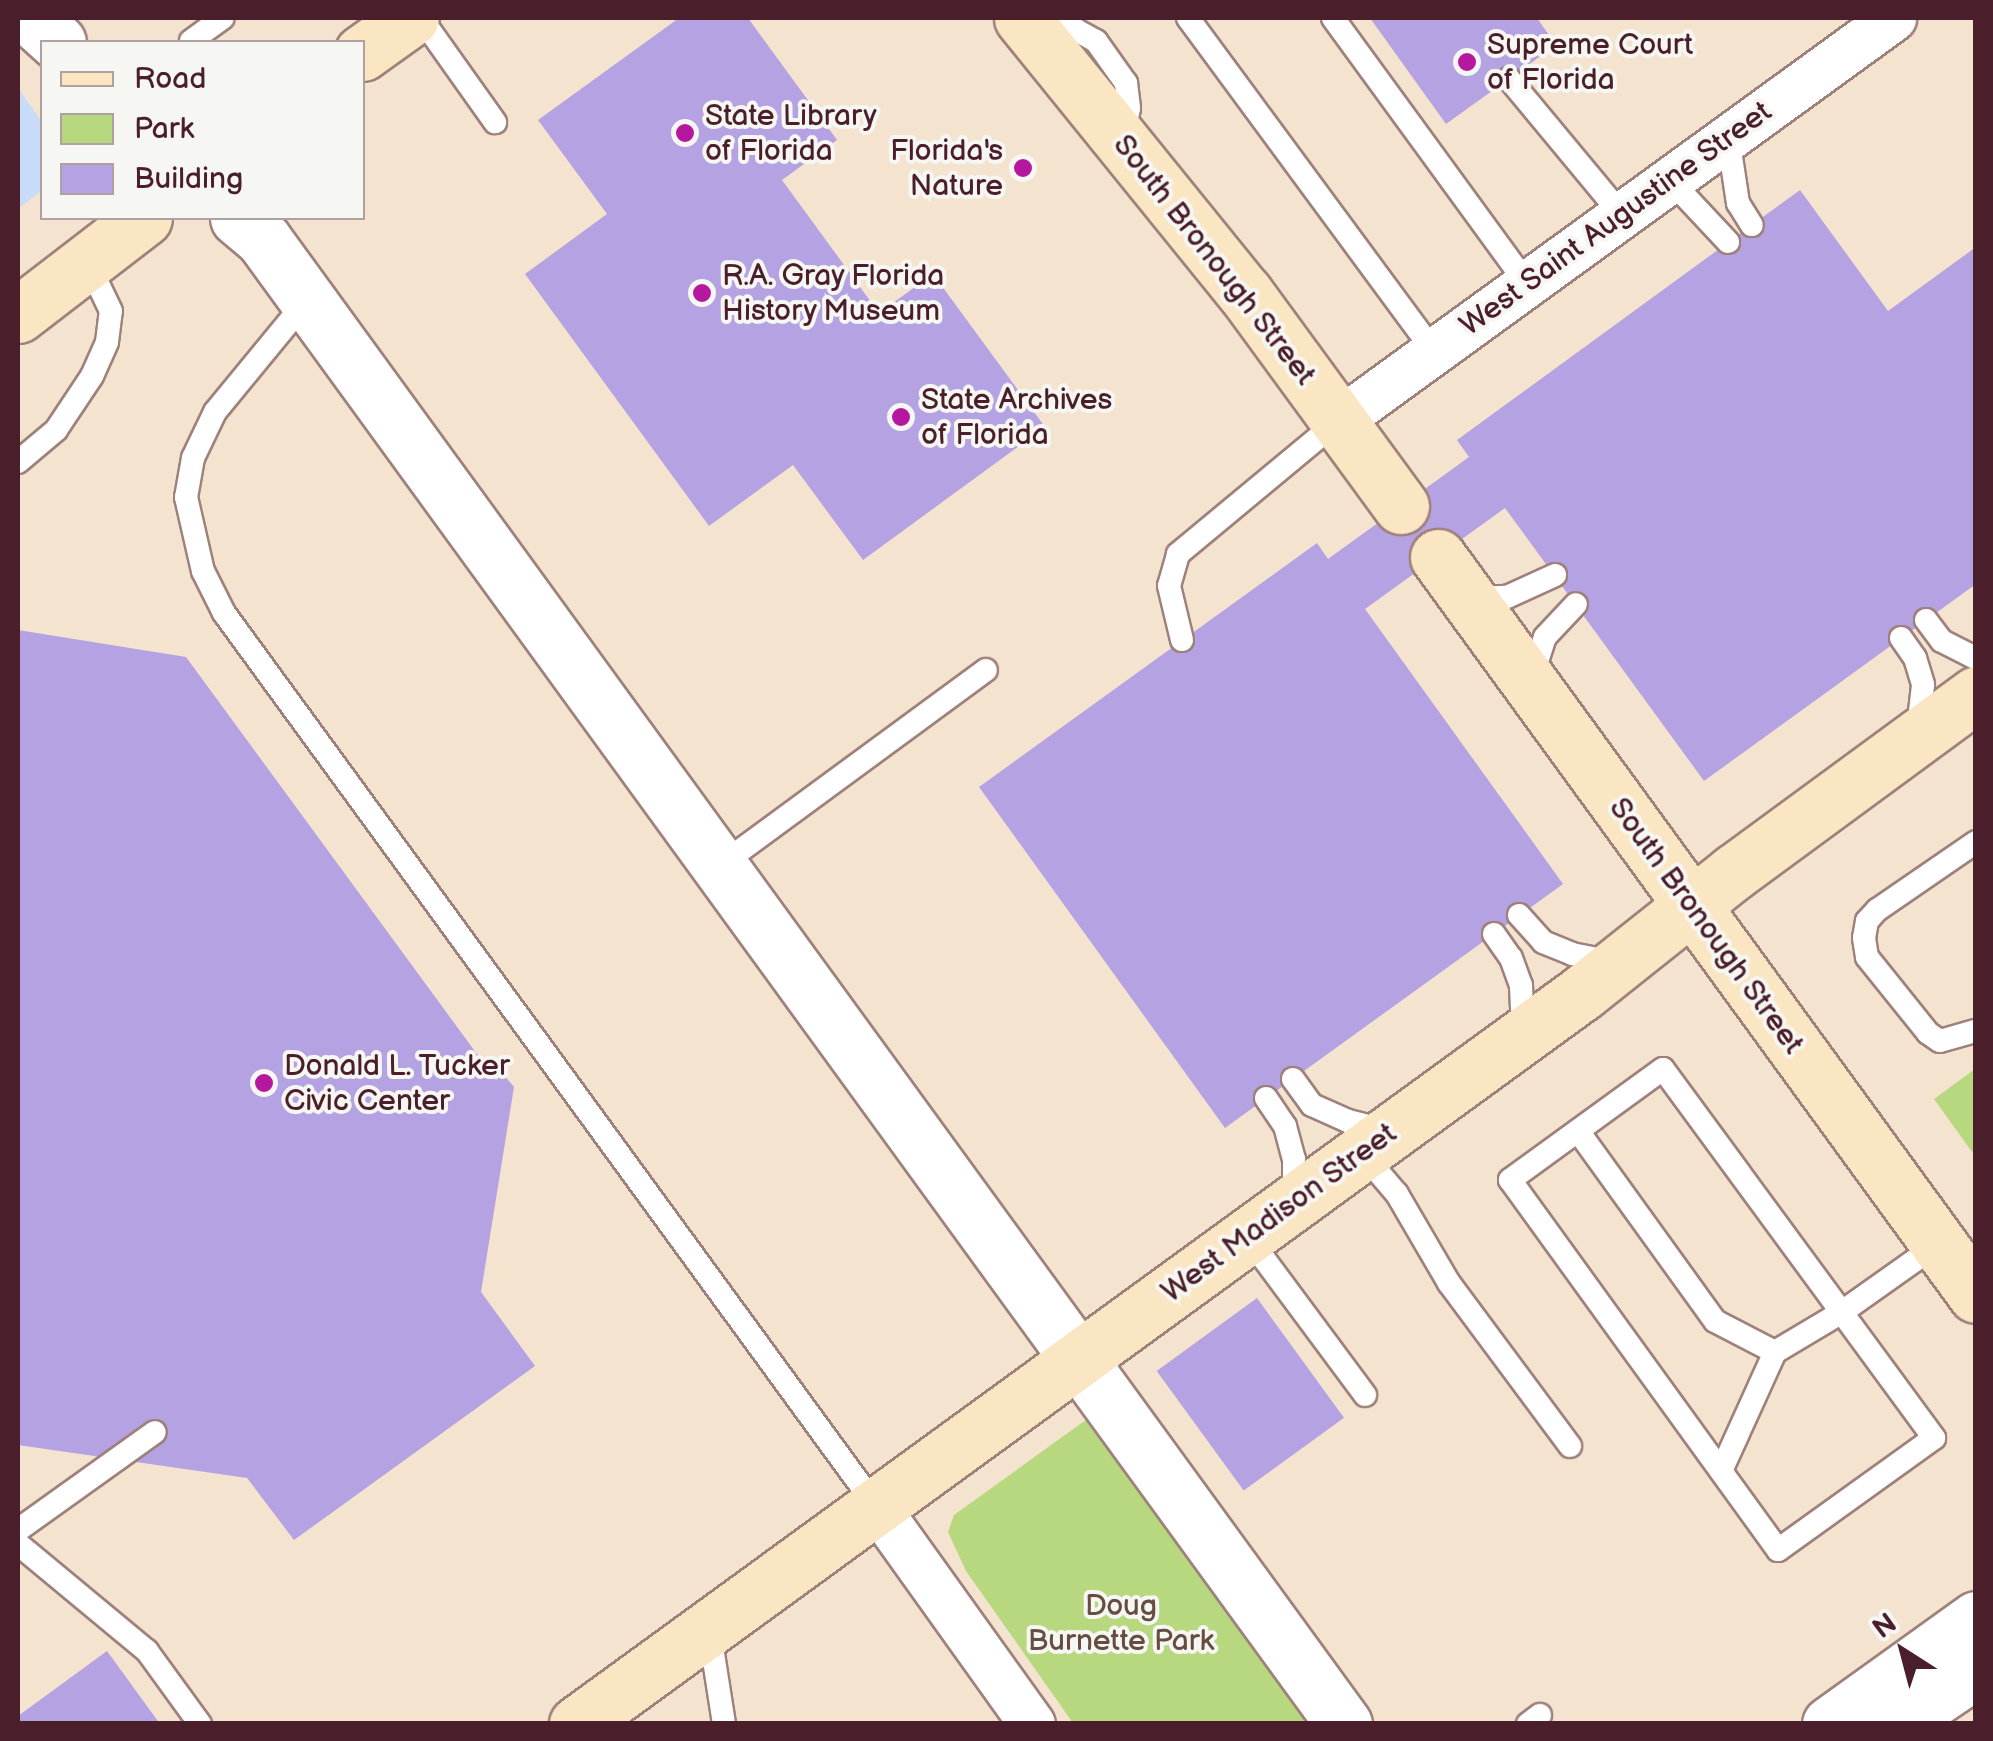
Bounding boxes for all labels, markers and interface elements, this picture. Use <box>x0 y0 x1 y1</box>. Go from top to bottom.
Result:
place label: Supreme Court of Florida <box>1487 27 1693 98</box>
legend <box>40 40 365 220</box>
marker: Supreme Court of Florida <box>1456 51 1478 73</box>
text: Road <box>134 61 207 97</box>
street label: West Saint Augustine Street <box>1453 94 1779 344</box>
place label: State Library of Florida <box>705 98 877 168</box>
text: Park <box>134 111 194 147</box>
marker: State Library of Florida <box>674 122 696 144</box>
street label: South Bronough Street <box>1105 128 1323 392</box>
place label: Florida's Nature <box>890 133 1003 204</box>
marker: Florida's Nature <box>1012 157 1034 179</box>
text: Building <box>134 161 243 197</box>
place label: R.A. Gray Florida History Museum <box>722 258 946 328</box>
marker: R.A. Gray Florida History Museum <box>691 282 713 304</box>
place label: State Archives of Florida <box>921 382 1112 452</box>
marker: State Archives of Florida <box>890 406 912 428</box>
street label: South Bronough Street <box>1601 791 1811 1061</box>
place label: Donald L. Tucker Civic Center <box>284 1048 511 1118</box>
marker: Donald L. Tucker Civic Center <box>253 1072 275 1094</box>
street label: West Madison Street <box>1154 1116 1404 1310</box>
park label: Doug Burnette Park <box>1028 1588 1214 1658</box>
north arrow <box>1853 1601 1953 1701</box>
text: N <box>1867 1607 1903 1646</box>

